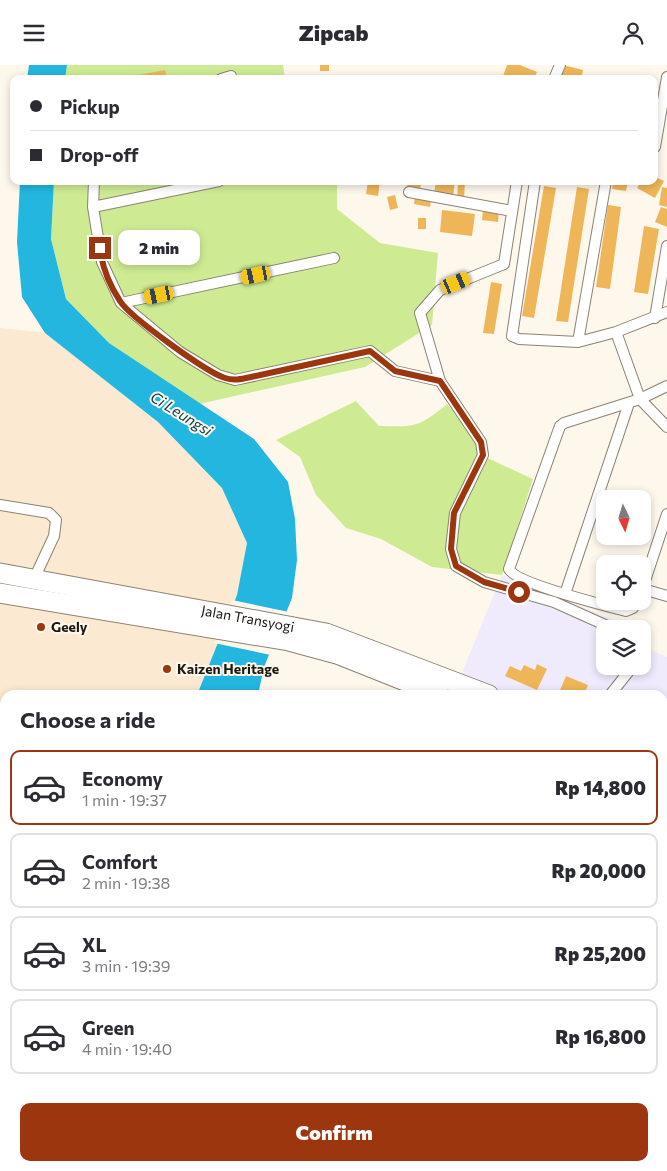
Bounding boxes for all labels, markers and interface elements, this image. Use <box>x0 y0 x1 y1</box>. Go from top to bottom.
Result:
icon: menu <box>20 19 48 47</box>
text: Zipcab <box>299 19 368 46</box>
icon: person <box>619 19 647 47</box>
text: Pickup <box>60 95 120 118</box>
text: Drop-off <box>60 143 139 166</box>
callout: 2 min <box>118 231 200 265</box>
route end <box>89 237 111 259</box>
text: 2 min <box>139 238 179 257</box>
car <box>239 265 272 285</box>
car <box>439 270 472 296</box>
car <box>142 285 175 305</box>
water label: Ci Leungsi <box>147 387 217 440</box>
north arrow <box>596 490 651 545</box>
map controls <box>596 490 651 675</box>
button: locate <box>596 555 651 610</box>
route start <box>508 581 530 603</box>
street label: Jalan Transyogi <box>200 601 296 635</box>
place label: Geely <box>51 618 88 635</box>
button: layers <box>596 620 651 675</box>
marker: Geely <box>35 621 47 633</box>
place label: Kaizen Heritage <box>177 660 279 677</box>
marker: Kaizen Heritage <box>161 663 173 675</box>
text: Choose a ride <box>20 706 155 733</box>
icon: car <box>22 765 67 810</box>
text: Economy <box>82 767 163 790</box>
text: Rp 14,800 <box>555 776 646 799</box>
text: 1 min · 19:37 <box>82 790 167 809</box>
icon: car <box>22 848 67 893</box>
text: Comfort <box>82 850 158 873</box>
text: Rp 20,000 <box>551 859 646 882</box>
text: 2 min · 19:38 <box>82 873 170 892</box>
icon: car <box>22 931 67 976</box>
text: XL <box>82 933 107 956</box>
text: Rp 25,200 <box>555 942 646 965</box>
text: 3 min · 19:39 <box>82 956 171 975</box>
icon: car <box>22 1014 67 1059</box>
text: Green <box>82 1016 134 1039</box>
text: Rp 16,800 <box>555 1025 646 1048</box>
text: 4 min · 19:40 <box>82 1039 172 1058</box>
button: Confirm <box>20 1103 648 1161</box>

